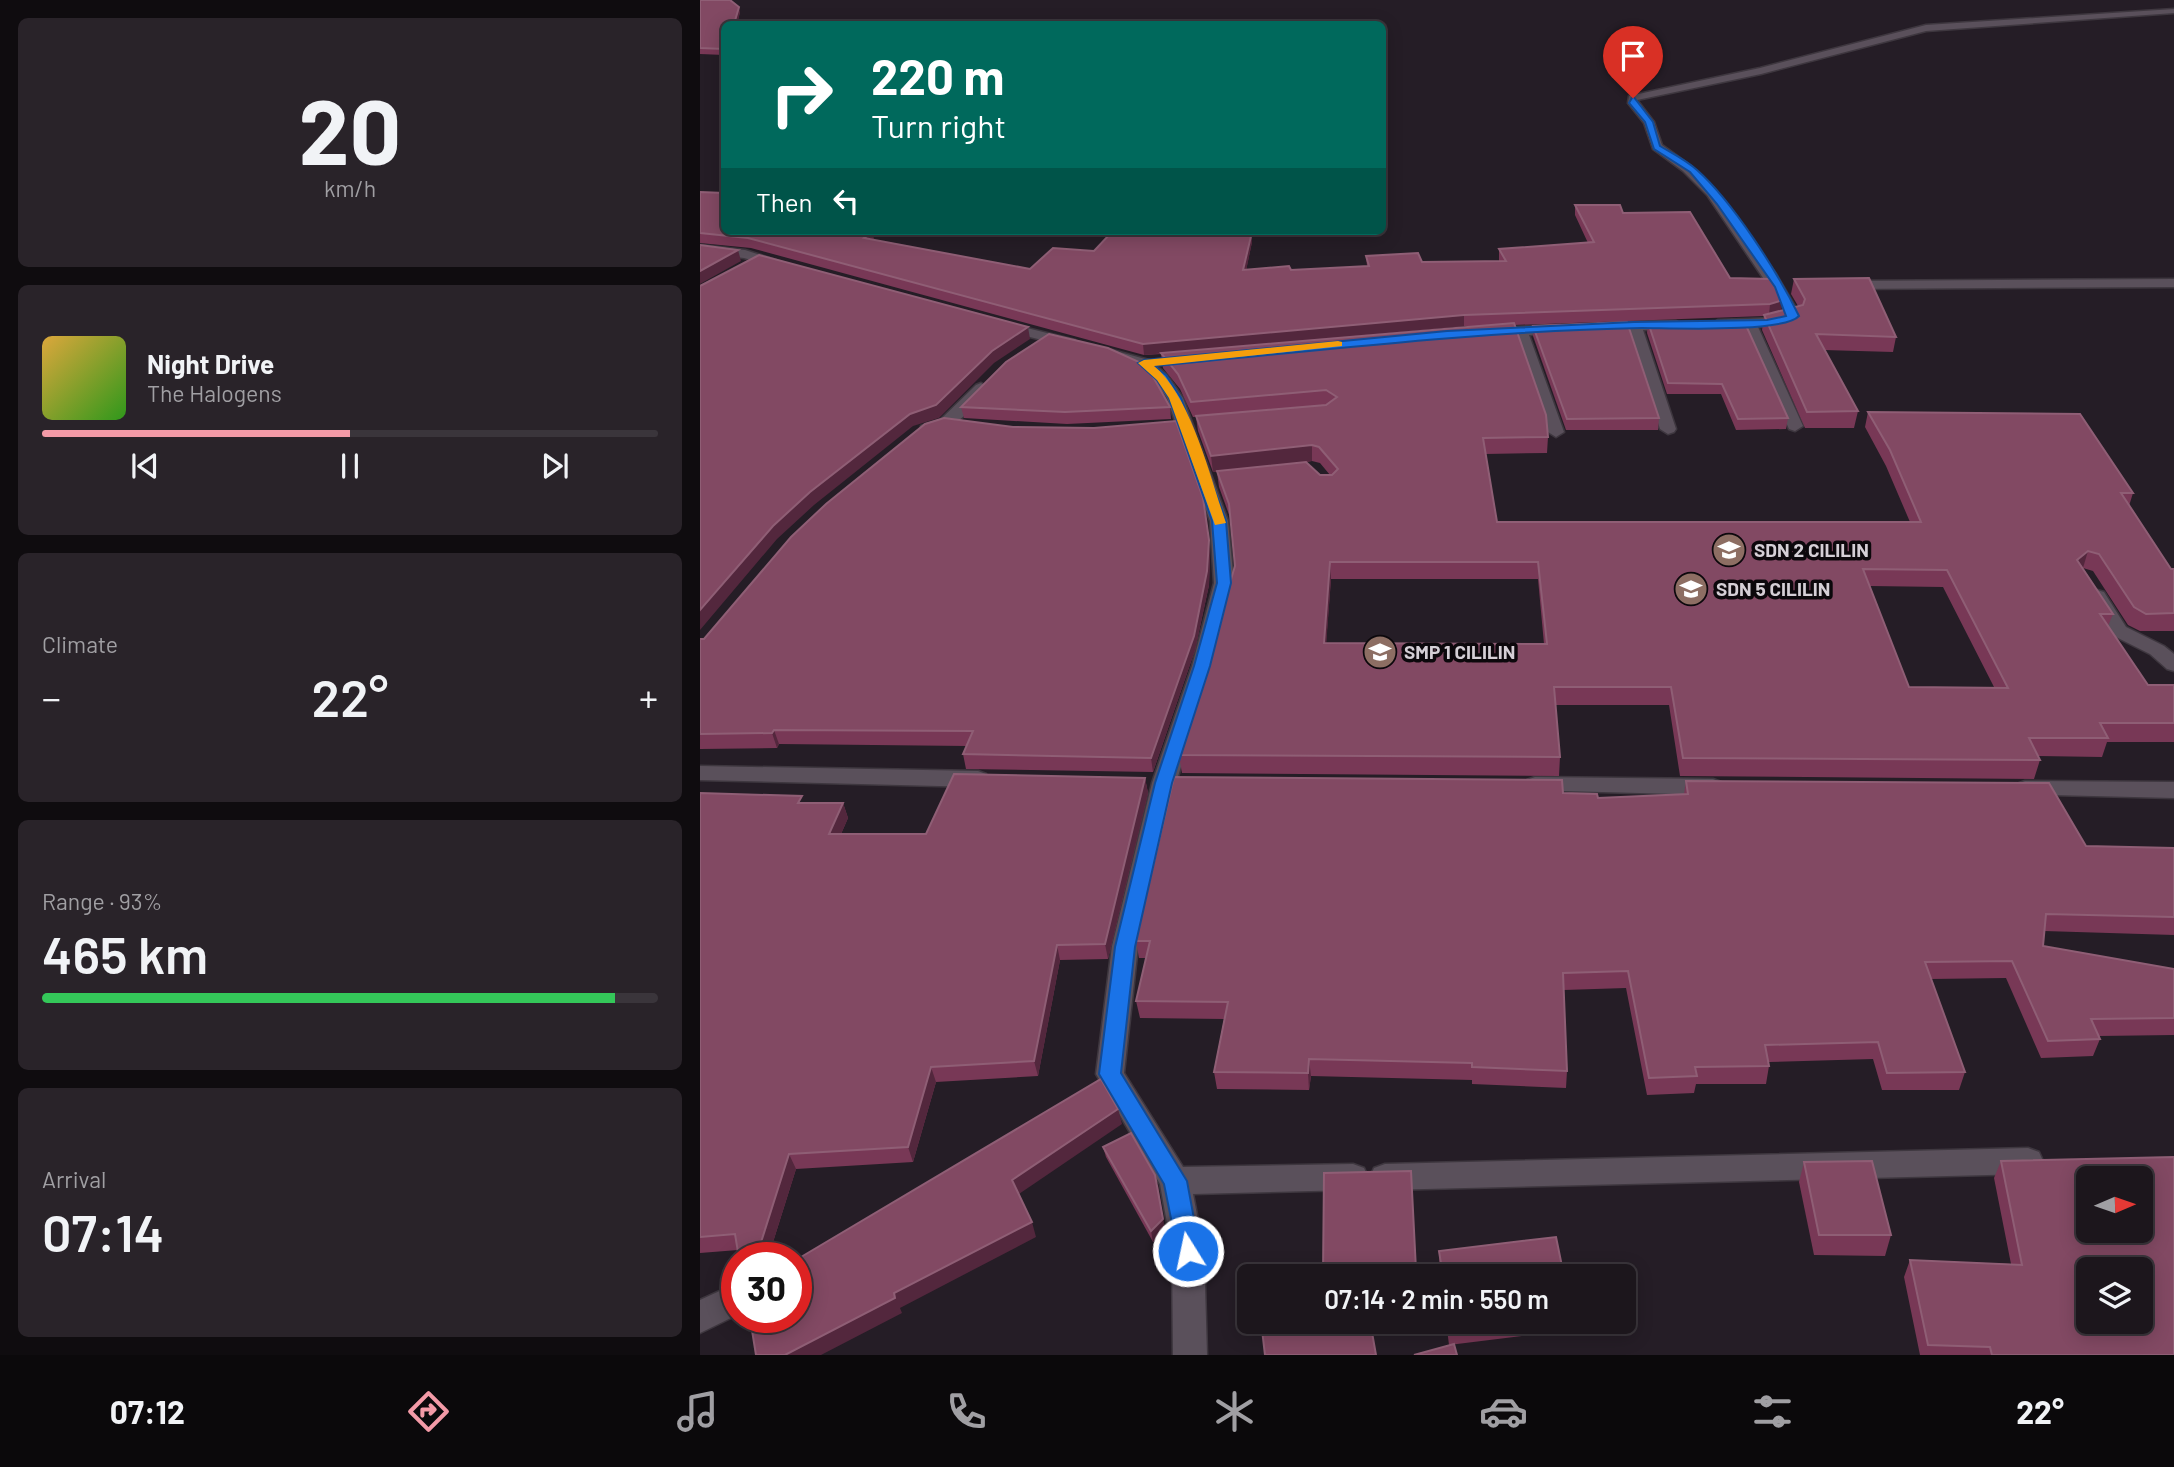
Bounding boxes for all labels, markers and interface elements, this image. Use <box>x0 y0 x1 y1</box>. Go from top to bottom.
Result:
pin <box>1603 26 1663 98</box>
icon: arrive <box>1614 37 1652 75</box>
text: 220 m <box>871 46 1005 105</box>
icon: right <box>756 49 847 140</box>
text: 20 <box>299 74 401 183</box>
text: Turn right <box>871 106 1006 144</box>
text: km/h <box>324 174 376 202</box>
icon: left <box>827 182 865 220</box>
text: Then <box>756 186 813 217</box>
text: Night Drive <box>147 348 274 379</box>
text: The Halogens <box>147 379 282 407</box>
icon: previous <box>126 447 164 485</box>
icon: pause <box>331 447 369 485</box>
icon: next <box>536 447 574 485</box>
school or university icon: SDN 2 CILILIN <box>1710 531 1748 569</box>
place label: SDN 2 CILILIN <box>1754 538 1869 561</box>
school or university icon: SDN 5 CILILIN <box>1672 570 1710 608</box>
place label: SDN 5 CILILIN <box>1716 577 1830 600</box>
text: Climate <box>42 630 118 658</box>
school or university icon: SMP 1 CILILIN <box>1361 633 1399 671</box>
place label: SMP 1 CILILIN <box>1404 640 1515 663</box>
text: 22° <box>312 665 388 727</box>
text: − <box>42 674 61 720</box>
text: + <box>639 674 658 720</box>
text: Range · 93% <box>42 887 162 915</box>
text: 465 km <box>42 922 208 984</box>
text: Arrival <box>42 1165 106 1193</box>
north arrow <box>2076 1166 2152 1242</box>
map controls <box>2076 1166 2153 1334</box>
text: 07:14 <box>42 1200 164 1262</box>
position arrow <box>1151 1214 1225 1288</box>
speed limit sign: 30 <box>721 1242 812 1333</box>
button: layers <box>2076 1257 2153 1334</box>
text: 07:14 · 2 min · 550 m <box>1324 1283 1549 1314</box>
icon: directions <box>404 1387 453 1436</box>
icon: music <box>673 1387 722 1436</box>
icon: phone <box>942 1387 991 1436</box>
icon: climate <box>1210 1387 1259 1436</box>
icon: car <box>1479 1387 1528 1436</box>
icon: filters <box>1748 1387 1797 1436</box>
text: 07:12 <box>110 1392 185 1430</box>
text: 22° <box>2016 1392 2064 1430</box>

